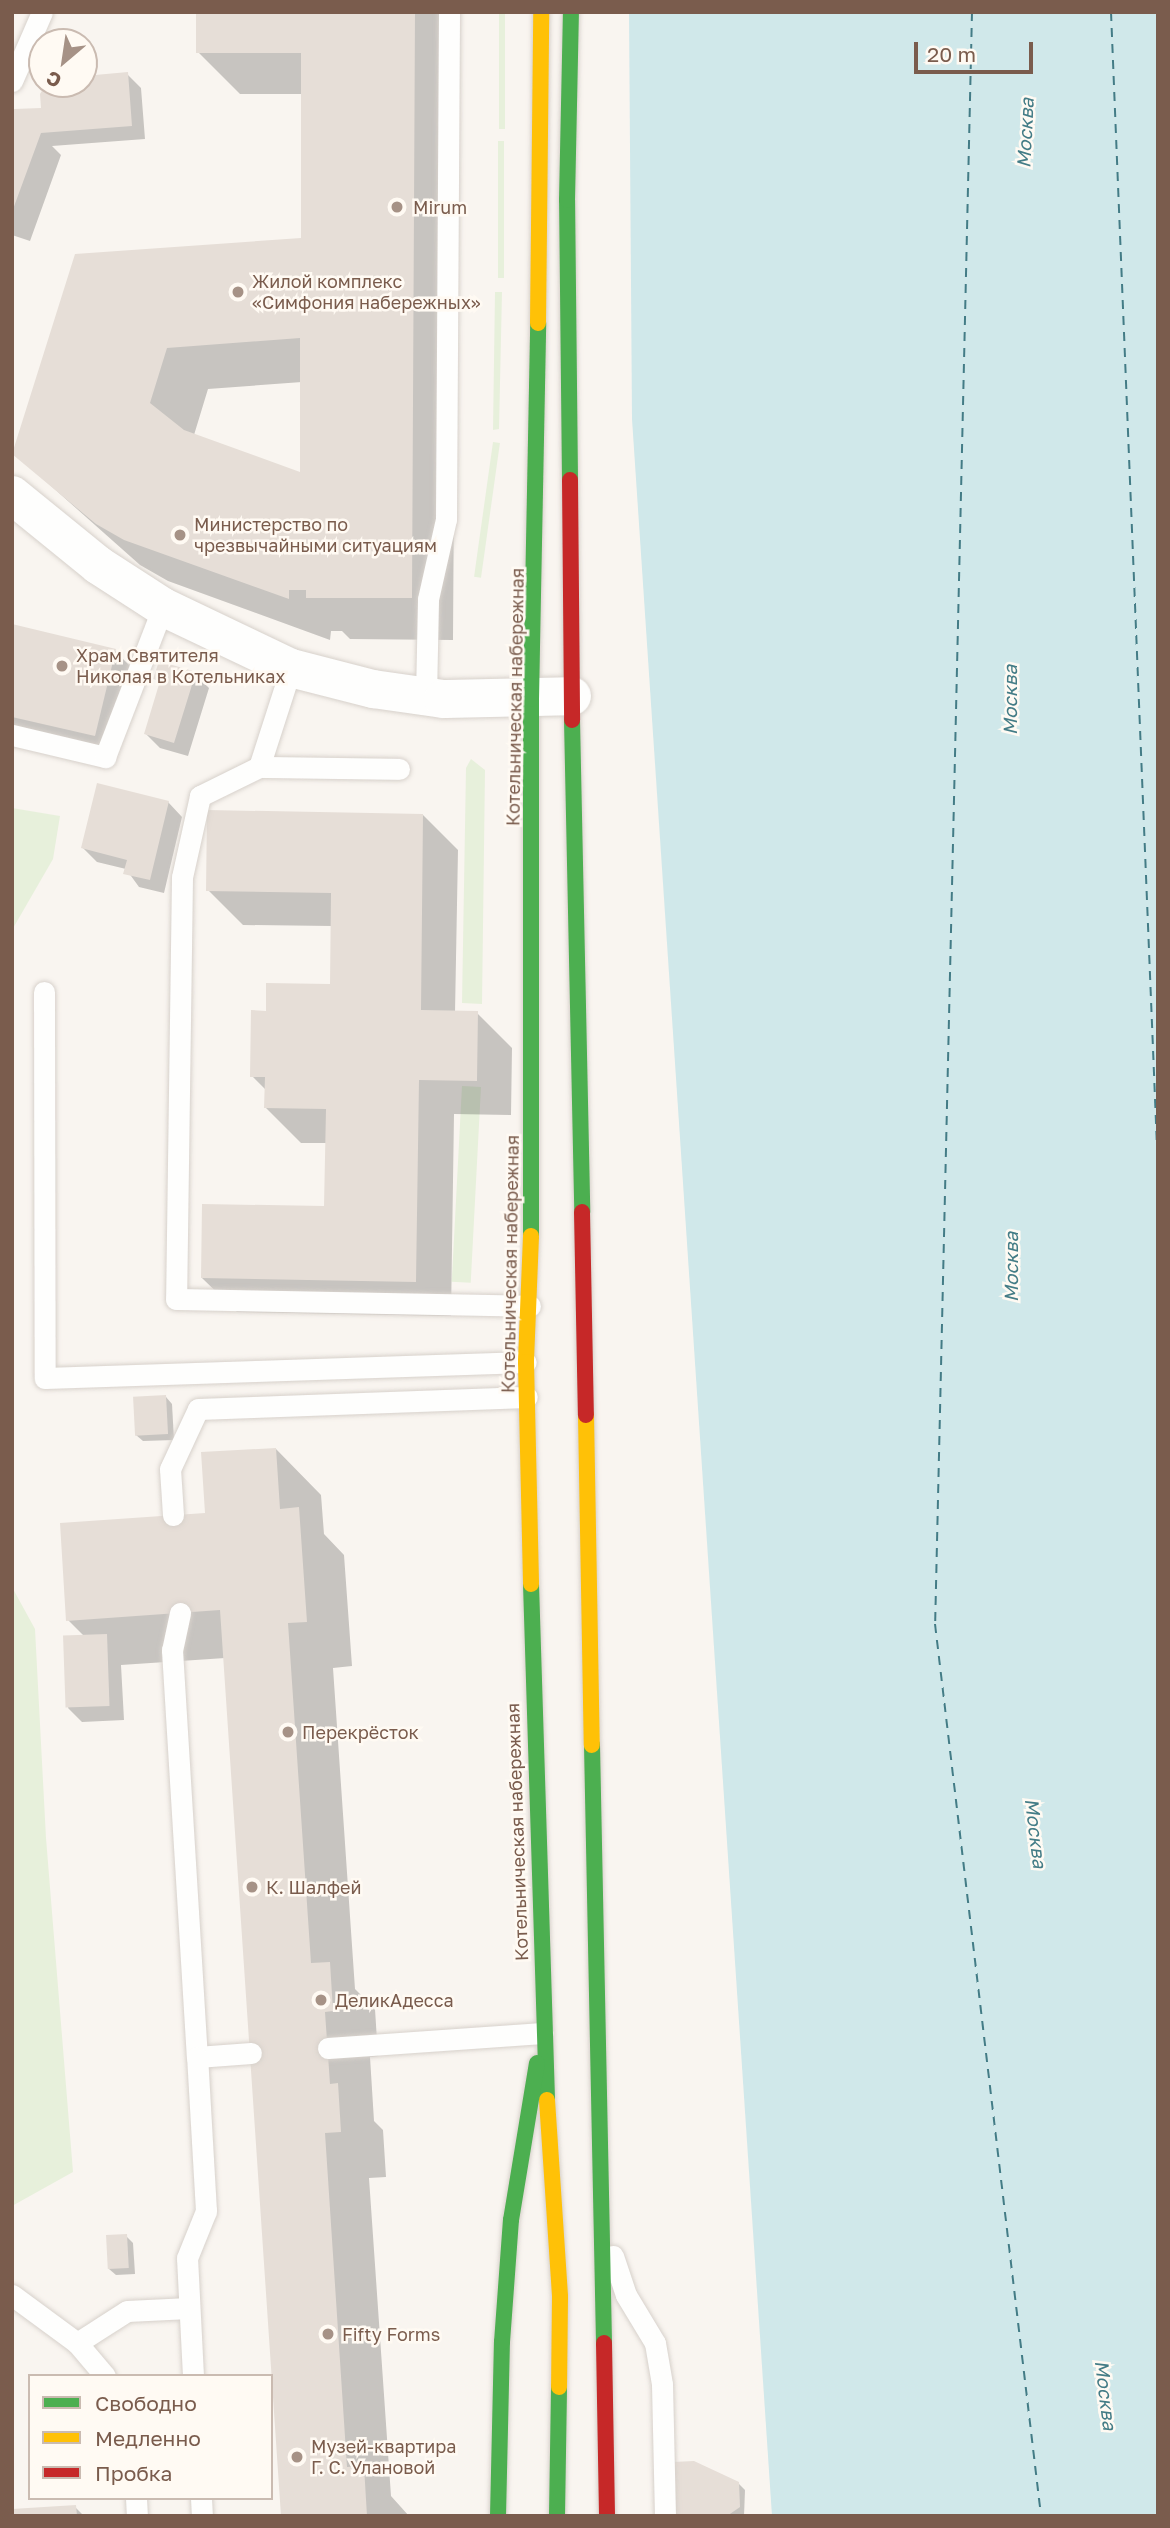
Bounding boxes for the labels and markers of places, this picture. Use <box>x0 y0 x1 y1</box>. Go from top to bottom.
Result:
place label: Mirum <box>413 196 467 218</box>
marker: Mirum <box>387 197 407 217</box>
place label: Жилой комплекс «Симфония набережных» <box>252 271 481 314</box>
marker: Жилой комплекс «Симфония набережных» <box>230 284 246 300</box>
place label: Министерство по чрезвычайными ситуациям <box>194 514 437 556</box>
marker: Министерство по чрезвычайными ситуациям <box>172 527 188 543</box>
place label: Храм Святителя Николая в Котельниках <box>76 645 285 688</box>
marker: Храм Святителя Николая в Котельниках <box>54 658 70 674</box>
place label: Перекрёсток <box>302 1721 419 1743</box>
marker: Перекрёсток <box>280 1724 296 1740</box>
place label: К. Шалфей <box>266 1876 361 1898</box>
marker: К. Шалфей <box>244 1879 260 1895</box>
place label: ДеликАдесса <box>335 1989 454 2011</box>
marker: ДеликАдесса <box>313 1992 329 2008</box>
place label: Fifty Forms <box>342 2323 440 2345</box>
marker: Fifty Forms <box>320 2326 336 2342</box>
place label: Музей-квартира Г. С. Улановой <box>311 2436 457 2478</box>
marker: Музей-квартира Г. С. Улановой <box>289 2449 305 2465</box>

